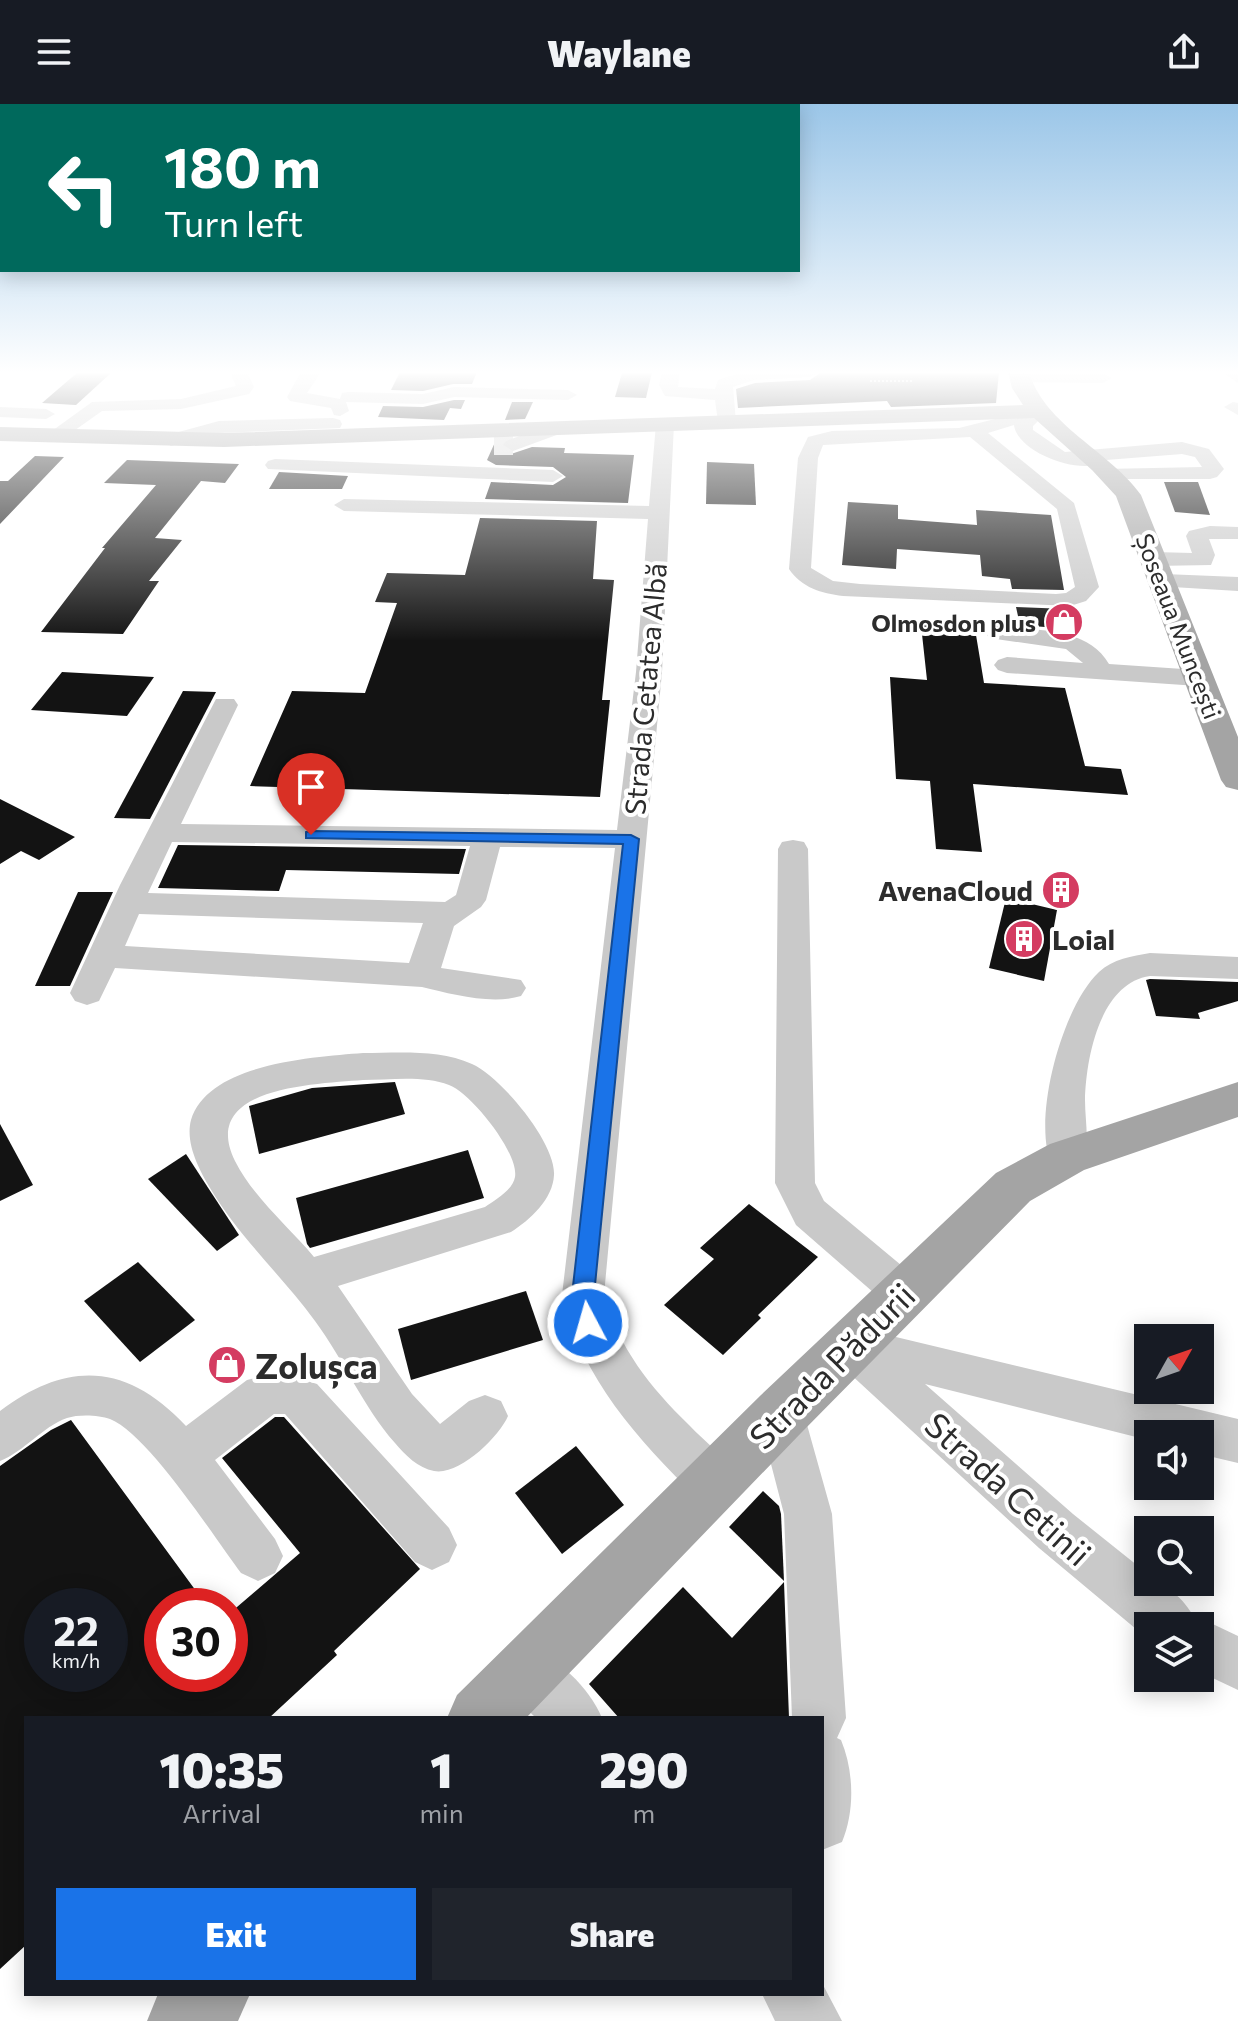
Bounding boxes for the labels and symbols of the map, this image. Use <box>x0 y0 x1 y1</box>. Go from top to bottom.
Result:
street label: Șoseaua Muncești <box>1128 529 1228 724</box>
street label: Strada Cetatea Albă <box>617 562 673 816</box>
shop icon: Olmosdon plus <box>1043 601 1085 643</box>
place label: Olmosdon plus <box>871 608 1036 637</box>
pin <box>277 753 345 835</box>
building icon: AvenaCloud <box>1040 869 1082 911</box>
place label: AvenaCloud <box>878 873 1033 907</box>
building icon: Loial <box>1003 918 1045 960</box>
place label: Loial <box>1052 922 1115 956</box>
street label: Strada Pădurii <box>739 1273 923 1457</box>
position arrow <box>546 1281 630 1365</box>
north arrow <box>1134 1324 1214 1404</box>
shop icon: Zolușca <box>206 1344 248 1386</box>
place label: Zolușca <box>255 1344 378 1389</box>
street label: Strada Cetinii <box>917 1402 1101 1574</box>
speed limit sign: 30 <box>144 1588 248 1692</box>

